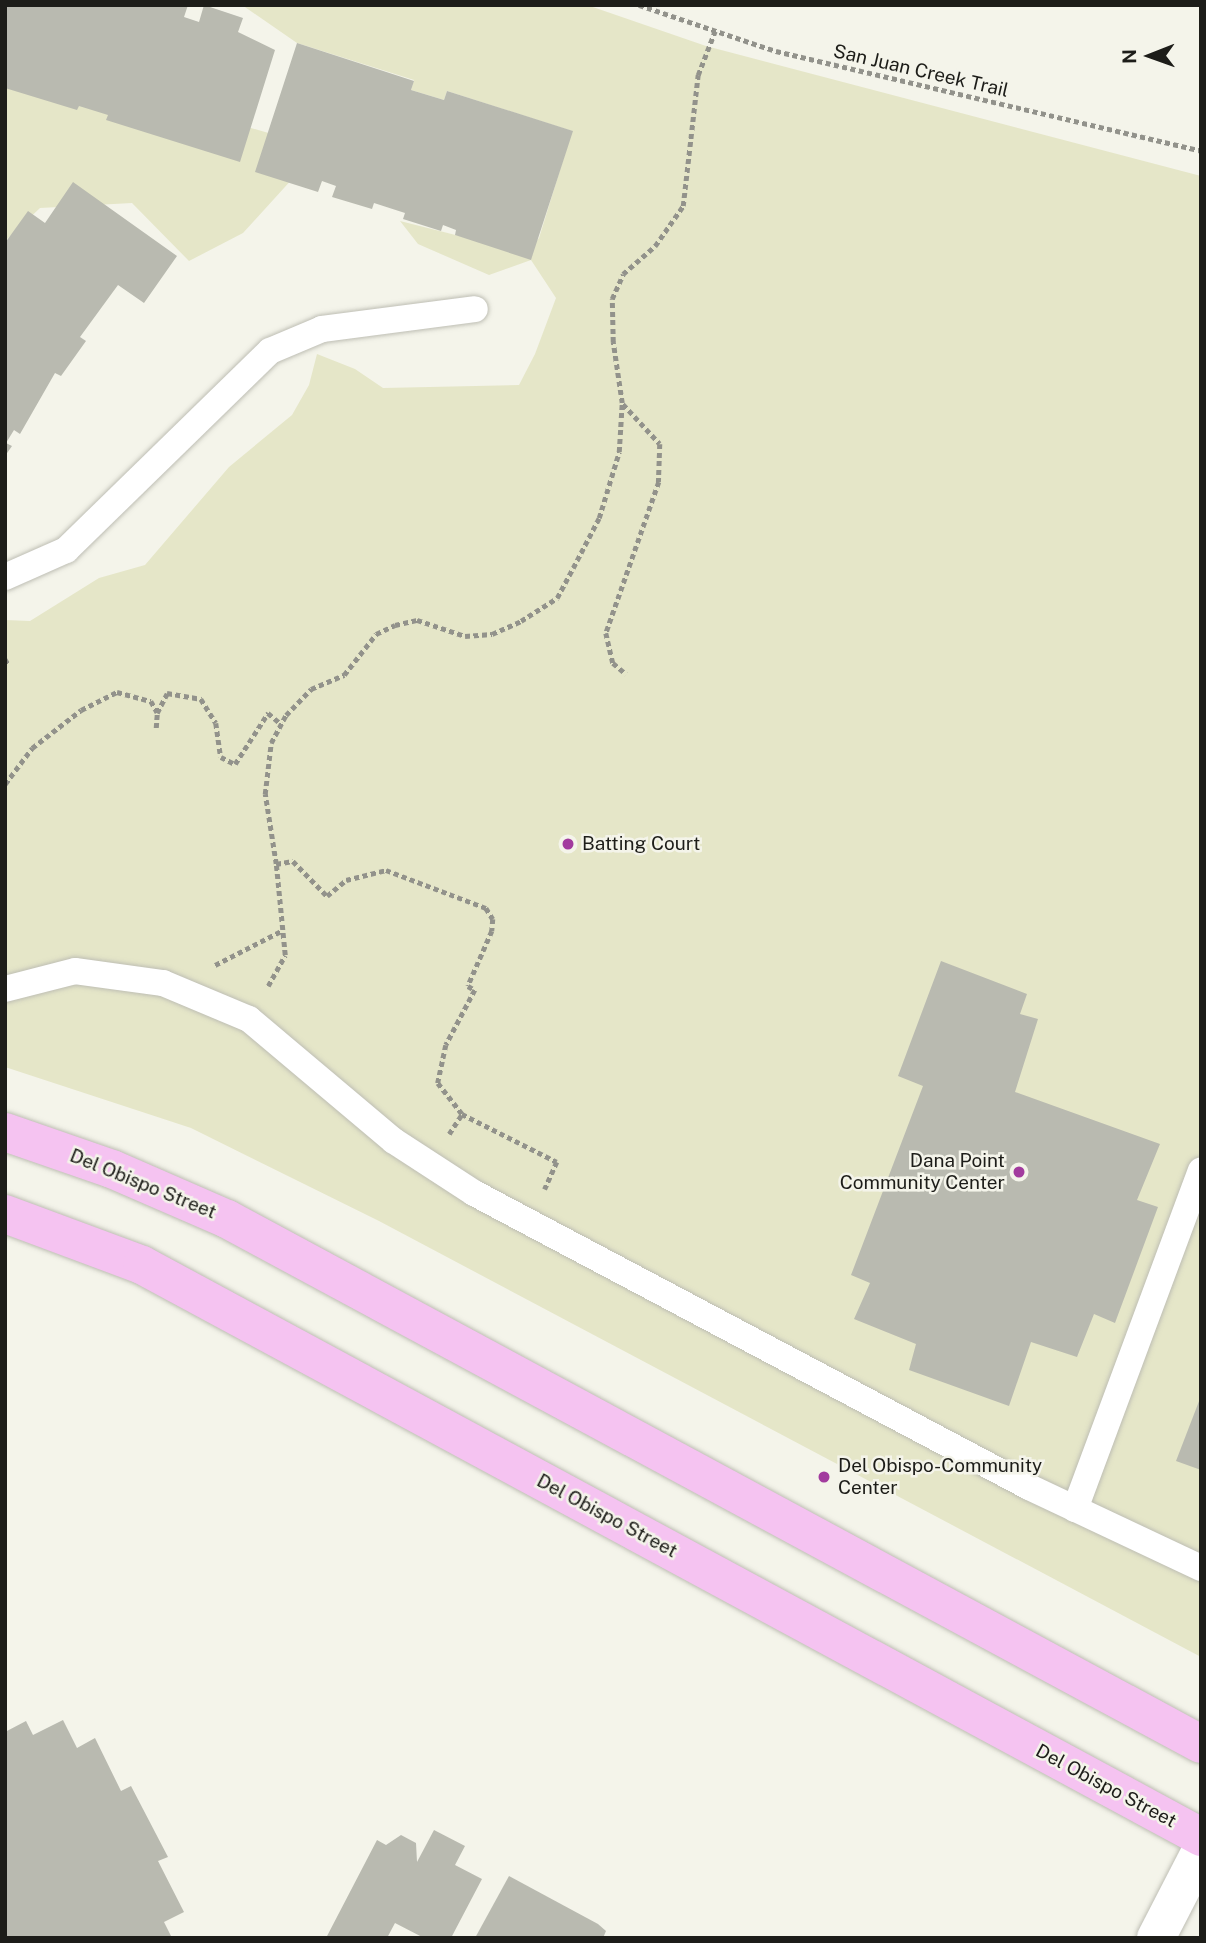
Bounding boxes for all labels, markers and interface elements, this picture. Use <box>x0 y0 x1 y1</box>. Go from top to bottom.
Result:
north arrow <box>1115 21 1185 91</box>
street label: San Juan Creek Trail <box>831 40 1011 102</box>
text: N <box>1118 49 1140 64</box>
place label: Batting Court <box>582 833 700 855</box>
marker: Batting Court <box>560 836 576 852</box>
street label: Del Obispo Street <box>66 1144 220 1224</box>
place label: Dana Point Community Center <box>840 1150 1005 1194</box>
marker: Dana Point Community Center <box>1011 1164 1027 1180</box>
place label: Del Obispo-Community Center <box>838 1455 1042 1499</box>
street label: Del Obispo Street <box>533 1469 681 1563</box>
marker: Del Obispo-Community Center <box>816 1469 832 1485</box>
street label: Del Obispo Street <box>1032 1739 1180 1833</box>

